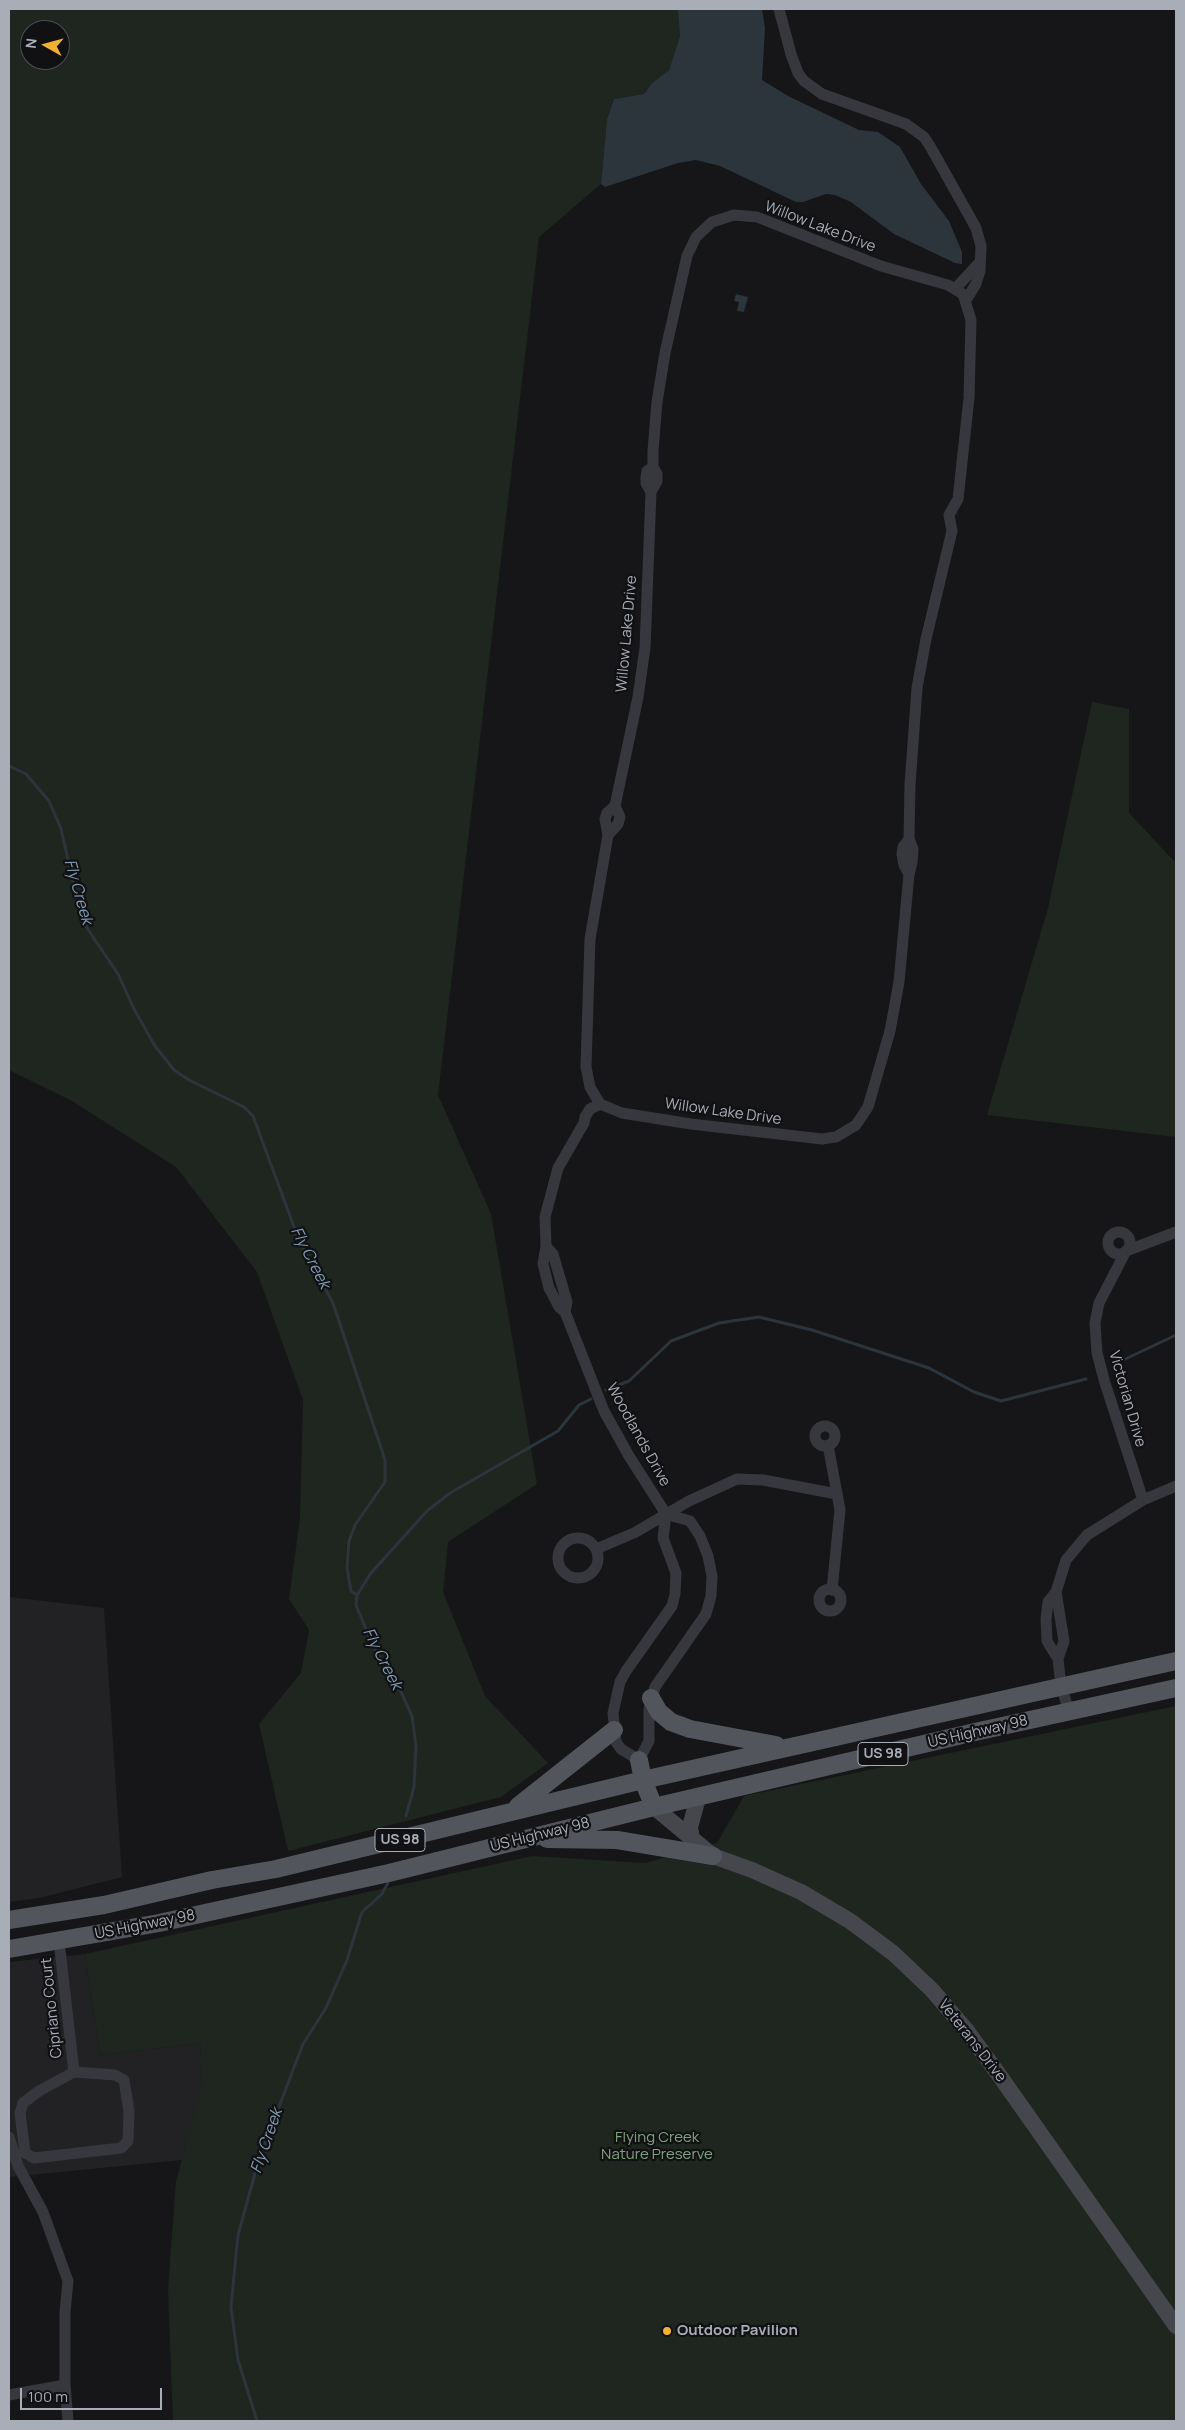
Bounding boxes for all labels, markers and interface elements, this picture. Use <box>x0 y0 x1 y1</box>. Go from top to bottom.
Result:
north arrow <box>20 20 70 70</box>
text: N <box>21 37 41 49</box>
street label: Willow Lake Drive <box>762 198 878 256</box>
street label: Willow Lake Drive <box>613 575 641 693</box>
water label: Fly Creek <box>60 857 96 927</box>
street label: Willow Lake Drive <box>664 1095 782 1129</box>
water label: Fly Creek <box>286 1224 334 1292</box>
street label: Victorian Drive <box>1105 1349 1149 1449</box>
street label: Woodlands Drive <box>602 1380 674 1490</box>
water label: Fly Creek <box>358 1625 406 1693</box>
street label: US Highway 98 <box>926 1712 1030 1752</box>
road number: US 98 <box>858 1742 908 1766</box>
street label: US Highway 98 <box>488 1814 592 1856</box>
road number: US 98 <box>375 1828 425 1852</box>
street label: US Highway 98 <box>93 1906 197 1944</box>
street label: Cipriano Court <box>38 1957 66 2059</box>
street label: Veterans Drive <box>934 1996 1010 2086</box>
water label: Fly Creek <box>247 2106 287 2176</box>
park label: Flying Creek Nature Preserve <box>601 2129 713 2164</box>
place label: Outdoor Pavilion <box>677 2322 798 2340</box>
marker: Outdoor Pavilion <box>661 2325 673 2337</box>
scale bar <box>22 2378 165 2410</box>
text: 100 m <box>28 2386 68 2407</box>

